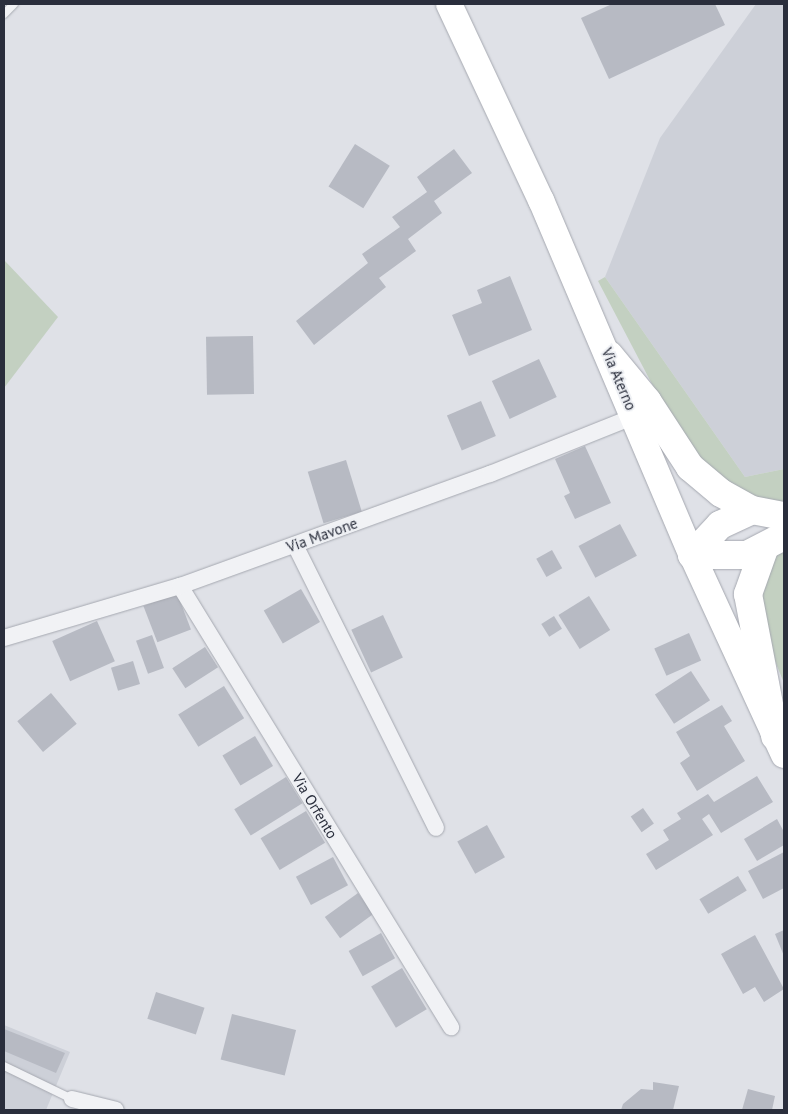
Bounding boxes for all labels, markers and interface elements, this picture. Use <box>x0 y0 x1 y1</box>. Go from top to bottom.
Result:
street label: Via Aterno <box>598 345 640 413</box>
street label: Via Mavone <box>284 514 360 556</box>
street label: Via Orfento <box>289 770 341 842</box>

